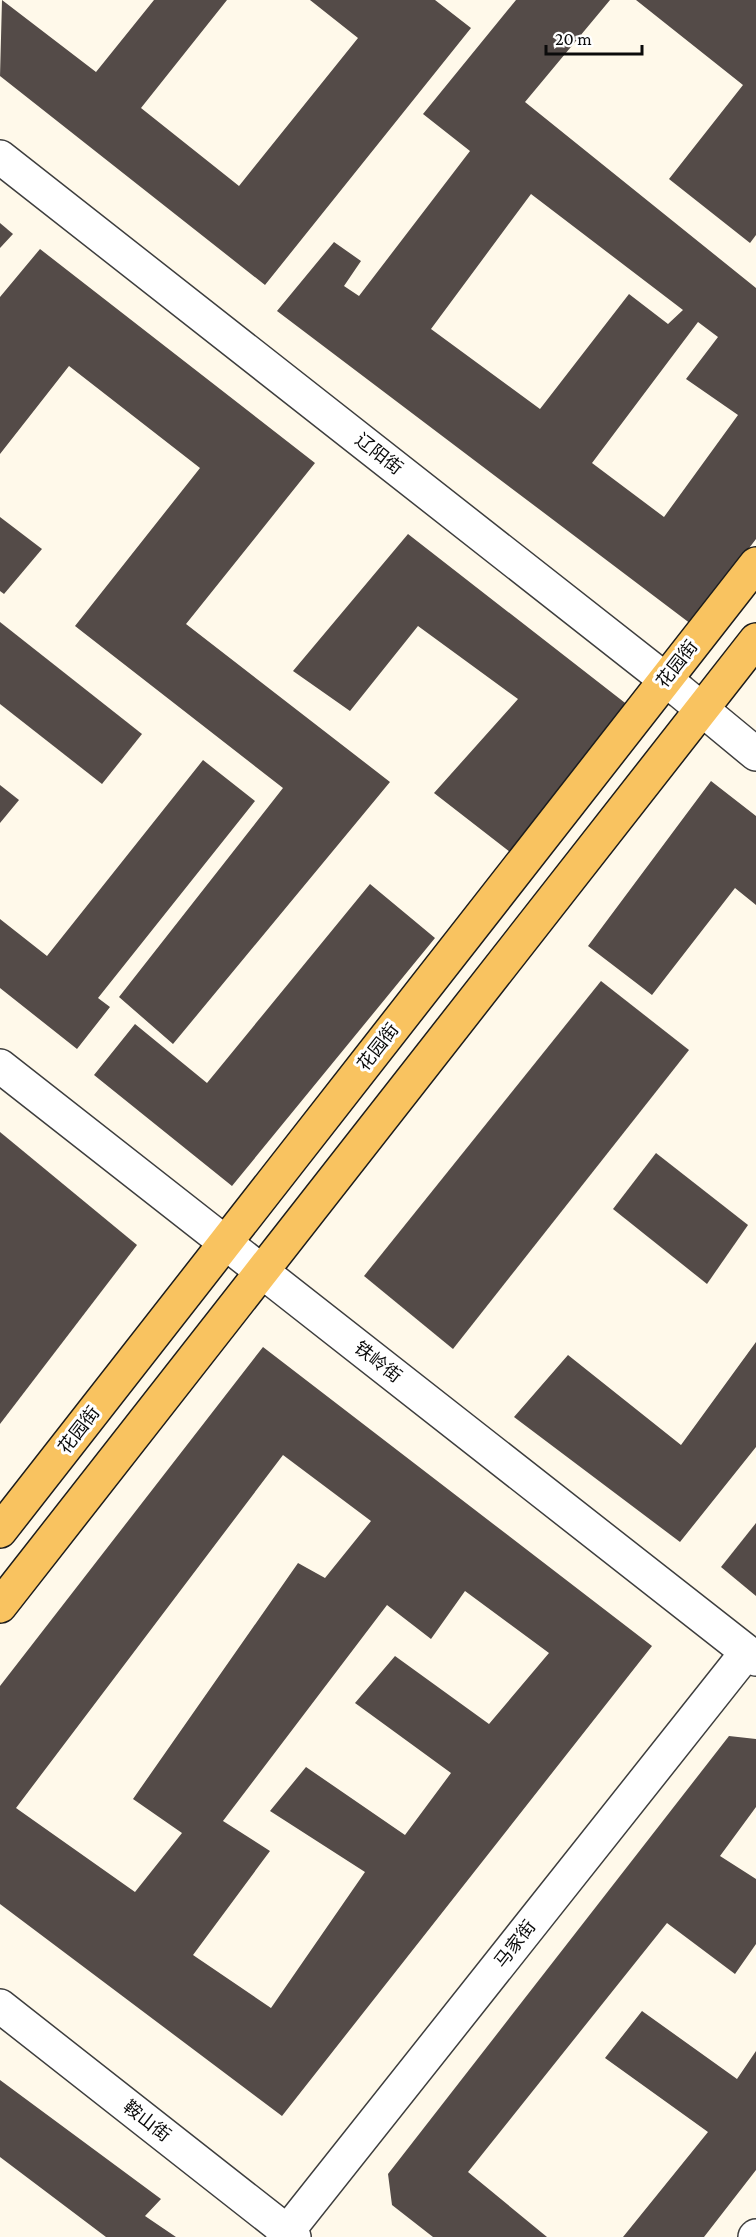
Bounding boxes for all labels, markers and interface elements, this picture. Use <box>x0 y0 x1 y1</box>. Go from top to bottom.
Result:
scale bar <box>546 18 642 56</box>
text: 20 m <box>555 29 592 49</box>
street label: 辽阳街 <box>352 429 406 479</box>
street label: 花园街 <box>652 637 702 691</box>
street label: 花园街 <box>353 1020 403 1074</box>
street label: 铁岭街 <box>351 1337 405 1387</box>
street label: 花园街 <box>54 1403 104 1457</box>
street label: 马家街 <box>490 1917 540 1971</box>
street label: 鞍山街 <box>120 2096 174 2146</box>

